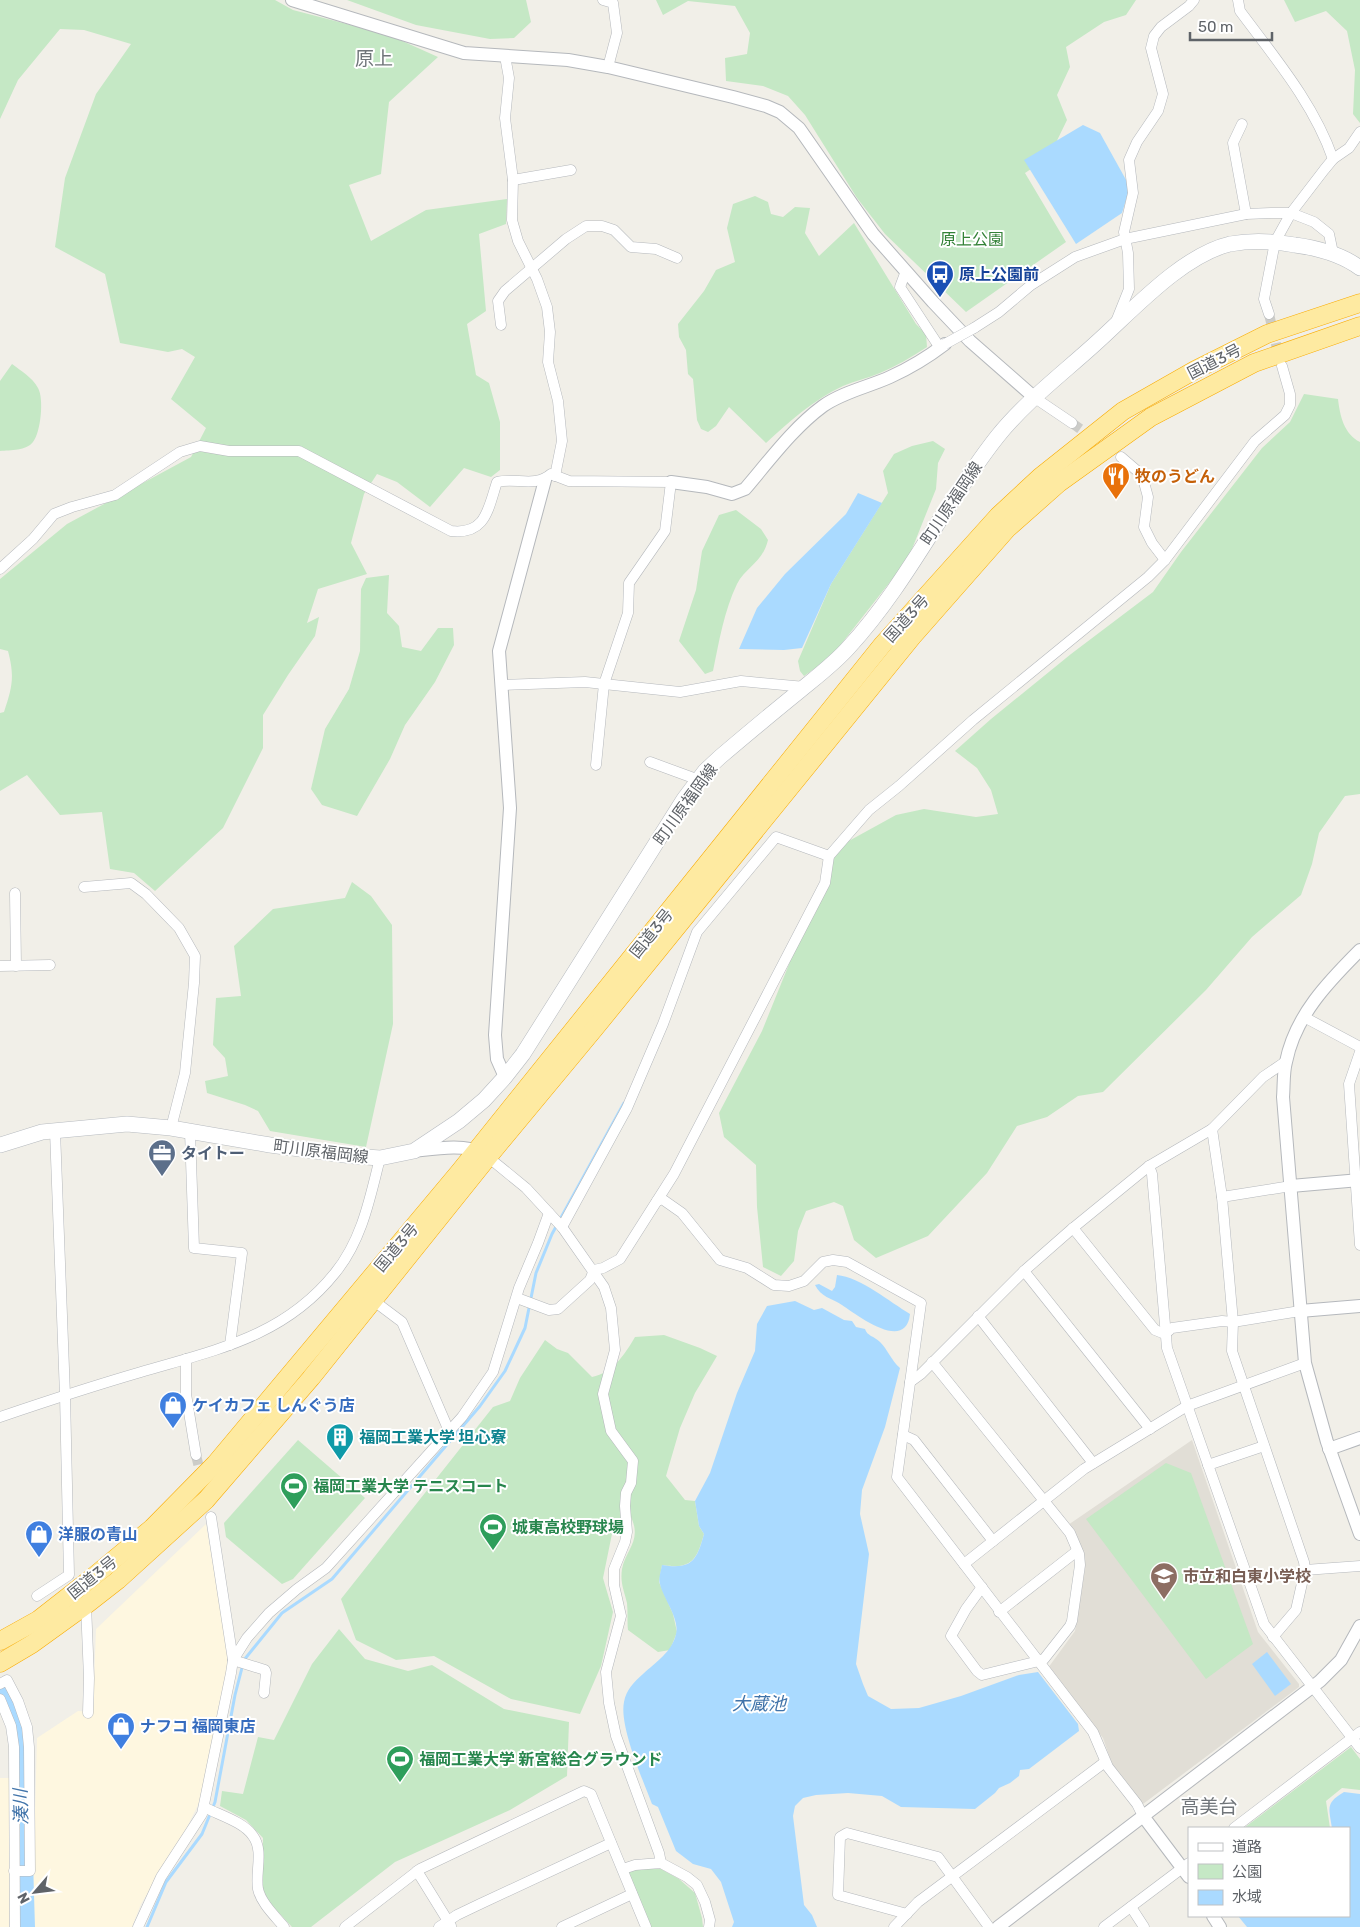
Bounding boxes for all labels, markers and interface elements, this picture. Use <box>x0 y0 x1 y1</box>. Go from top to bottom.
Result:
scale bar <box>1190 10 1272 42</box>
text: 50 m <box>1198 18 1233 36</box>
district label: 原上 <box>355 47 393 70</box>
park label: 原上公園 <box>940 230 1004 249</box>
bus stop icon: 原上公園前 <box>925 259 955 298</box>
place label: 原上公園前 <box>959 265 1039 284</box>
street label: 国道3号 <box>1184 340 1244 383</box>
street label: 町川原福岡線 <box>917 458 986 548</box>
restaurant icon: 牧のうどん <box>1101 461 1131 500</box>
place label: 牧のうどん <box>1135 467 1215 486</box>
street label: 国道3号 <box>880 591 933 646</box>
street label: 町川原福岡線 <box>650 760 721 849</box>
street label: 国道3号 <box>626 905 677 962</box>
street label: 町川原福岡線 <box>272 1136 370 1167</box>
office icon: タイトー <box>147 1138 177 1177</box>
place label: タイトー <box>181 1144 245 1163</box>
street label: 国道3号 <box>371 1219 422 1275</box>
shop icon: ケイカフェ しんぐう店 <box>158 1390 188 1429</box>
place label: ケイカフェ しんぐう店 <box>192 1396 355 1415</box>
building icon: 福岡工業大学 坦心寮 <box>325 1422 355 1461</box>
place label: 福岡工業大学 坦心寮 <box>359 1428 506 1447</box>
sports icon: 福岡工業大学 テニスコート <box>279 1471 309 1510</box>
place label: 福岡工業大学 テニスコート <box>313 1477 508 1496</box>
sports icon: 城東高校野球場 <box>478 1512 508 1551</box>
place label: 城東高校野球場 <box>512 1518 624 1537</box>
shop icon: 洋服の青山 <box>24 1519 54 1558</box>
place label: 洋服の青山 <box>58 1525 138 1544</box>
street label: 国道3号 <box>64 1552 121 1603</box>
school or university icon: 市立和白東小学校 <box>1149 1561 1179 1600</box>
place label: 市立和白東小学校 <box>1183 1567 1311 1586</box>
water label: 大蔵池 <box>732 1693 788 1715</box>
shop icon: ナフコ 福岡東店 <box>106 1711 136 1750</box>
place label: ナフコ 福岡東店 <box>140 1717 255 1736</box>
sports icon: 福岡工業大学 新宮総合グラウンド <box>385 1744 415 1783</box>
place label: 福岡工業大学 新宮総合グラウンド <box>419 1750 662 1769</box>
water label: 湊川 <box>9 1787 33 1825</box>
district label: 高美台 <box>1180 1795 1238 1818</box>
legend <box>1188 1827 1350 1917</box>
text: 道路 <box>1232 1838 1262 1856</box>
text: 公園 <box>1232 1863 1262 1881</box>
north arrow <box>10 1867 60 1917</box>
text: 水域 <box>1232 1888 1262 1906</box>
text: N <box>14 1889 34 1906</box>

